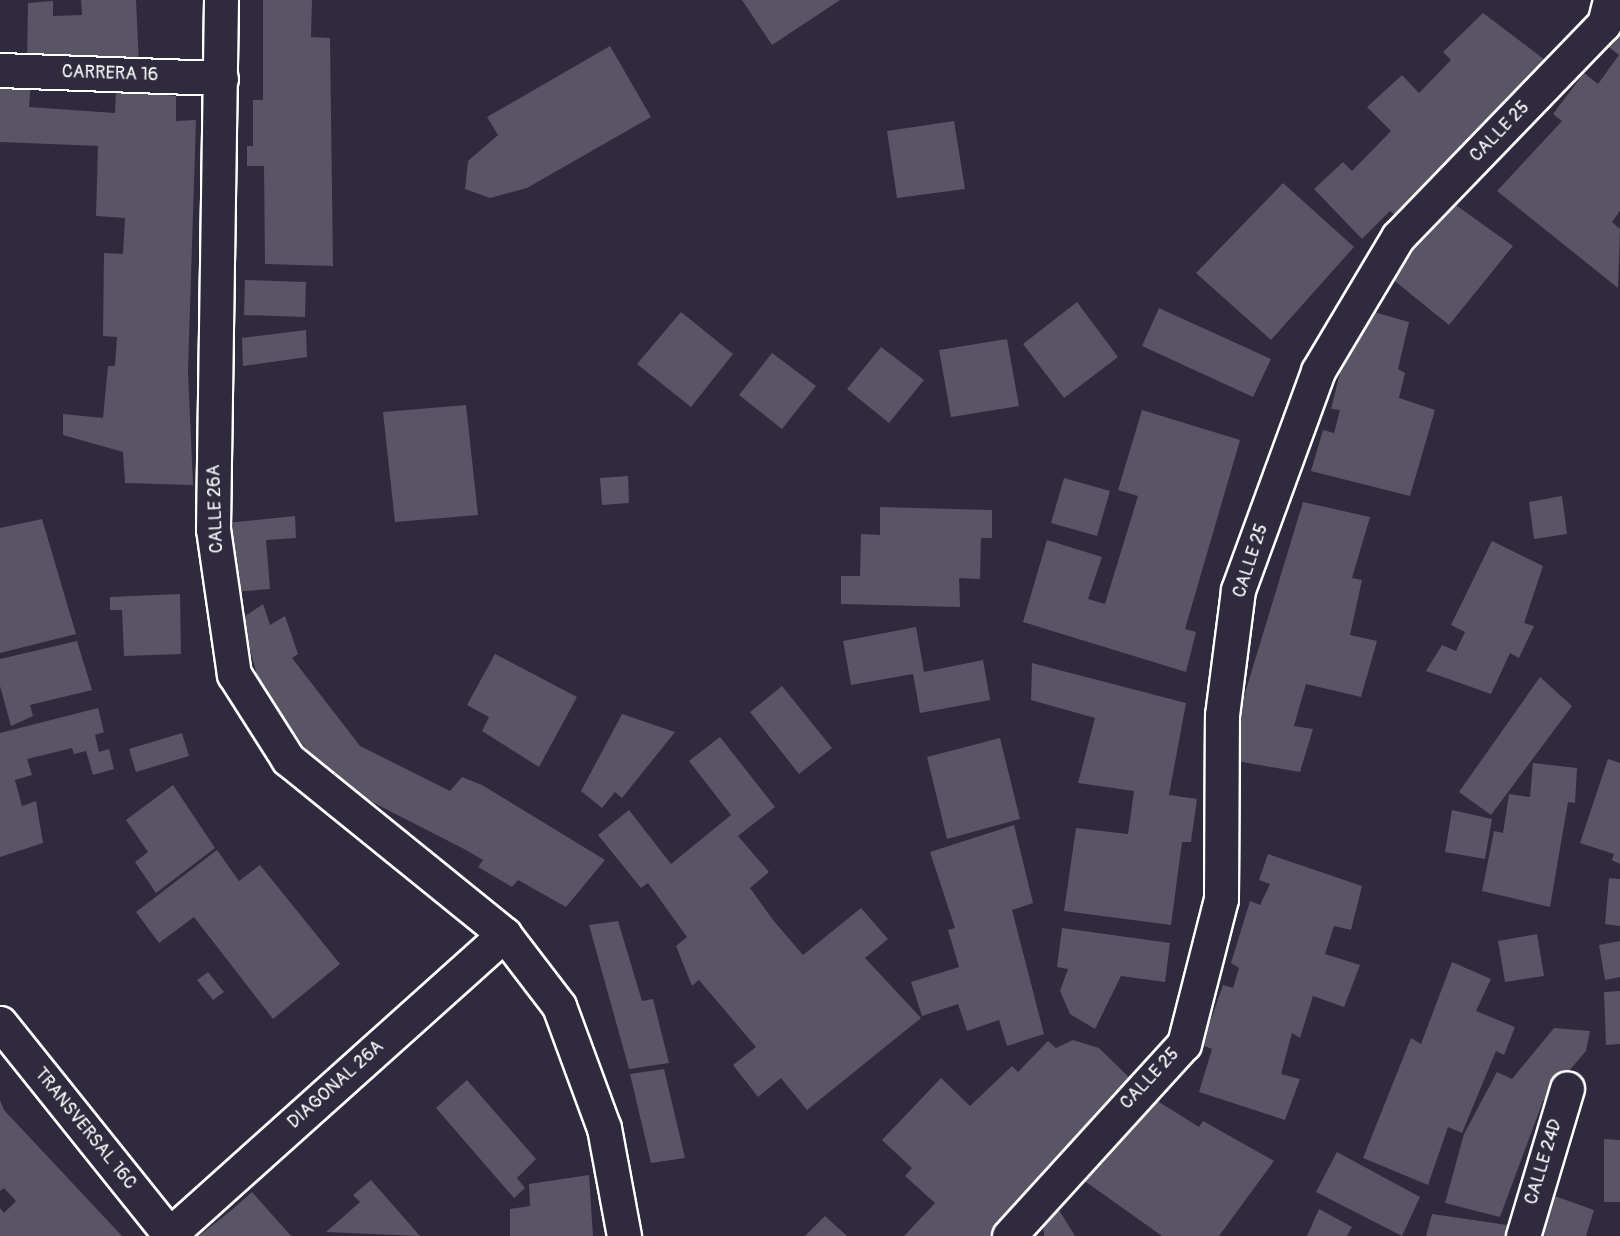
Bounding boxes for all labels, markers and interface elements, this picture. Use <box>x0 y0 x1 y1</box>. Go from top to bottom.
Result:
street label: CARRERA 16 <box>61 62 159 86</box>
street label: CALLE 25 <box>1466 97 1534 167</box>
street label: CALLE 26A <box>204 464 228 554</box>
street label: CALLE 25 <box>1229 521 1273 601</box>
street label: DIAGONAL 26A <box>284 1036 388 1134</box>
street label: CALLE 25 <box>1116 1044 1184 1114</box>
street label: TRANSVERSAL 16C <box>29 1064 141 1194</box>
street label: CALLE 24D <box>1521 1117 1567 1207</box>

